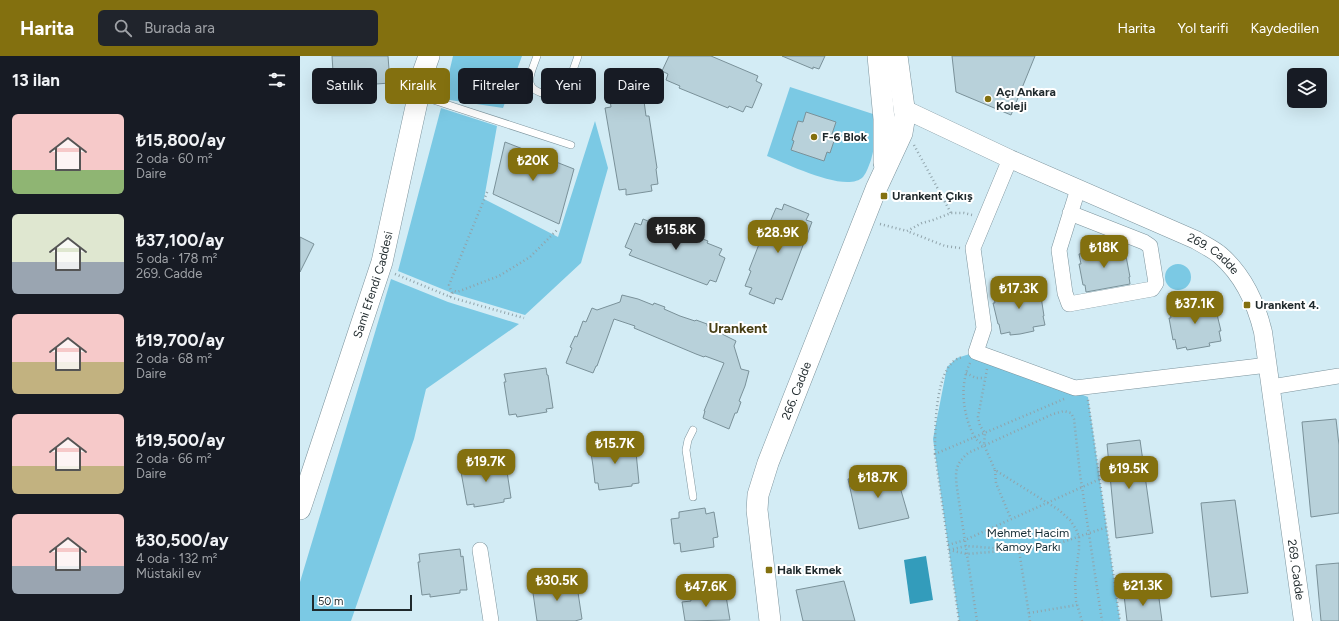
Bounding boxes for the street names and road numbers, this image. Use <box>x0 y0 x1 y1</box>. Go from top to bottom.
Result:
street label: Sami Efendi Caddesi <box>350 230 396 340</box>
street label: 269. Cadde <box>1185 230 1242 277</box>
street label: 266. Cadde <box>779 359 814 422</box>
street label: 269. Cadde <box>1285 538 1307 601</box>

